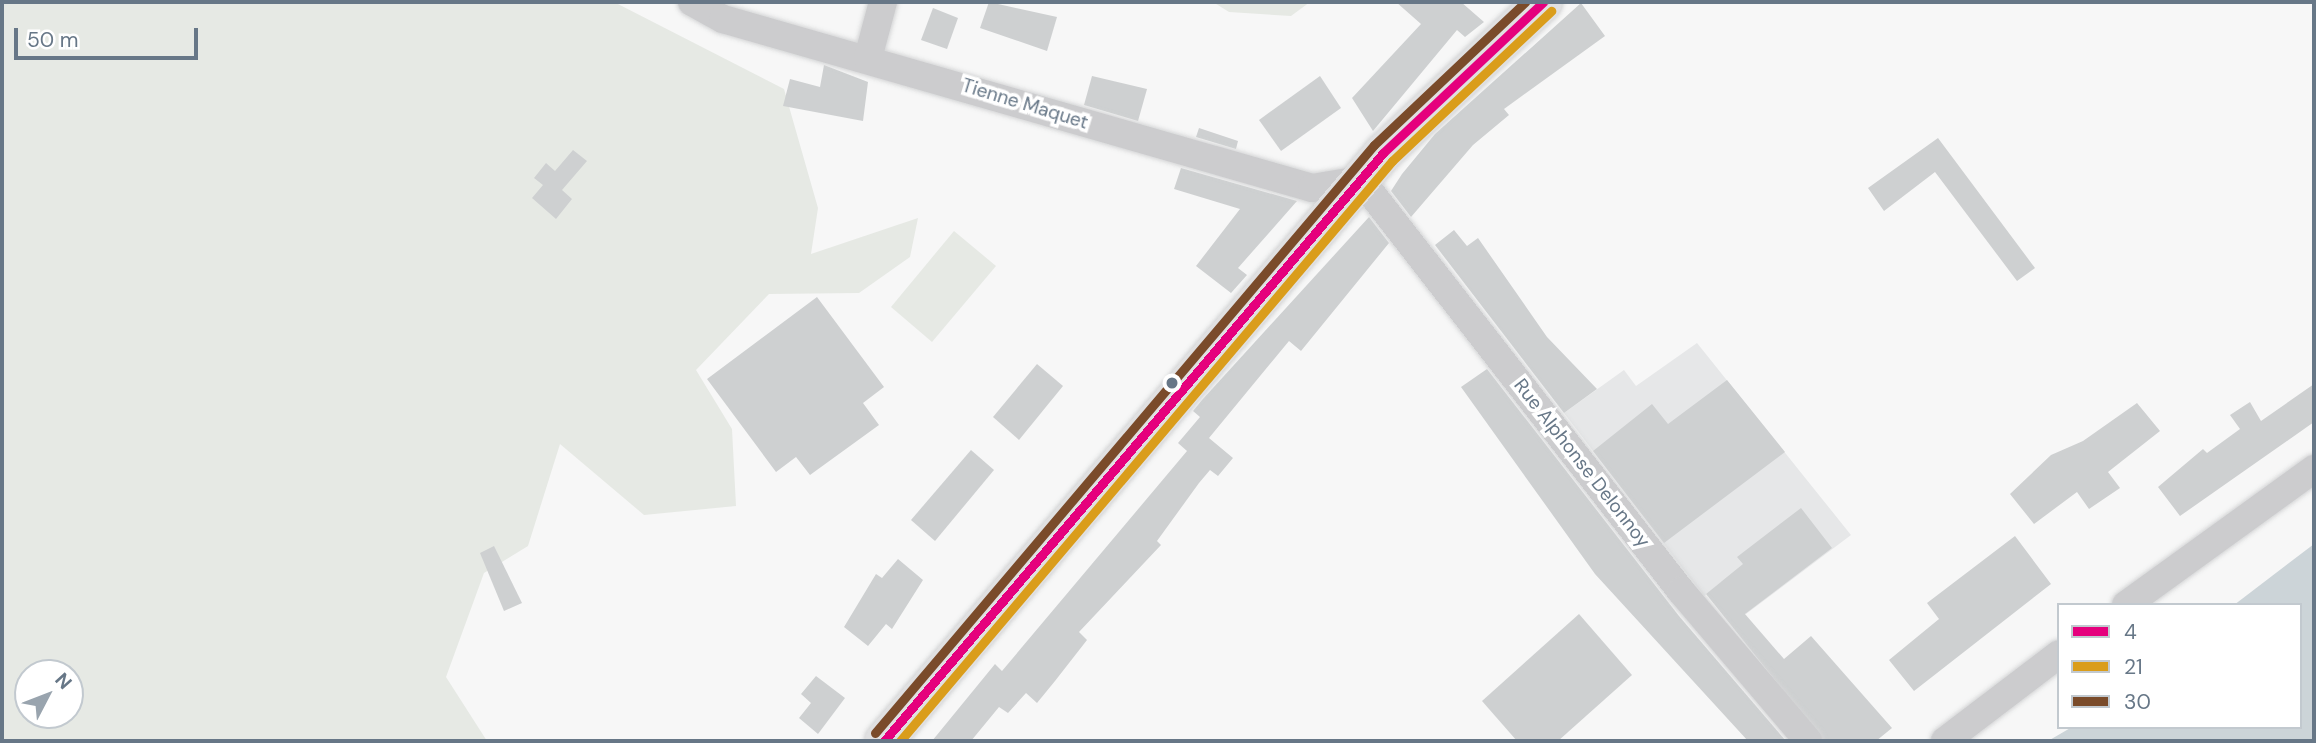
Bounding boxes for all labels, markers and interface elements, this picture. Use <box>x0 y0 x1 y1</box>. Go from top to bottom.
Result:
scale bar <box>18 14 201 58</box>
text: 50 m <box>27 26 78 54</box>
street label: Tienne Maquet <box>959 74 1091 134</box>
street label: Rue Alphonse Delonnoy <box>1509 374 1655 552</box>
unlabelled marker <box>1165 376 1179 390</box>
legend <box>2057 603 2302 729</box>
text: 4 <box>2124 618 2137 646</box>
text: 21 <box>2124 653 2143 681</box>
north arrow <box>14 659 84 729</box>
text: N <box>50 667 77 694</box>
text: 30 <box>2124 688 2151 716</box>

